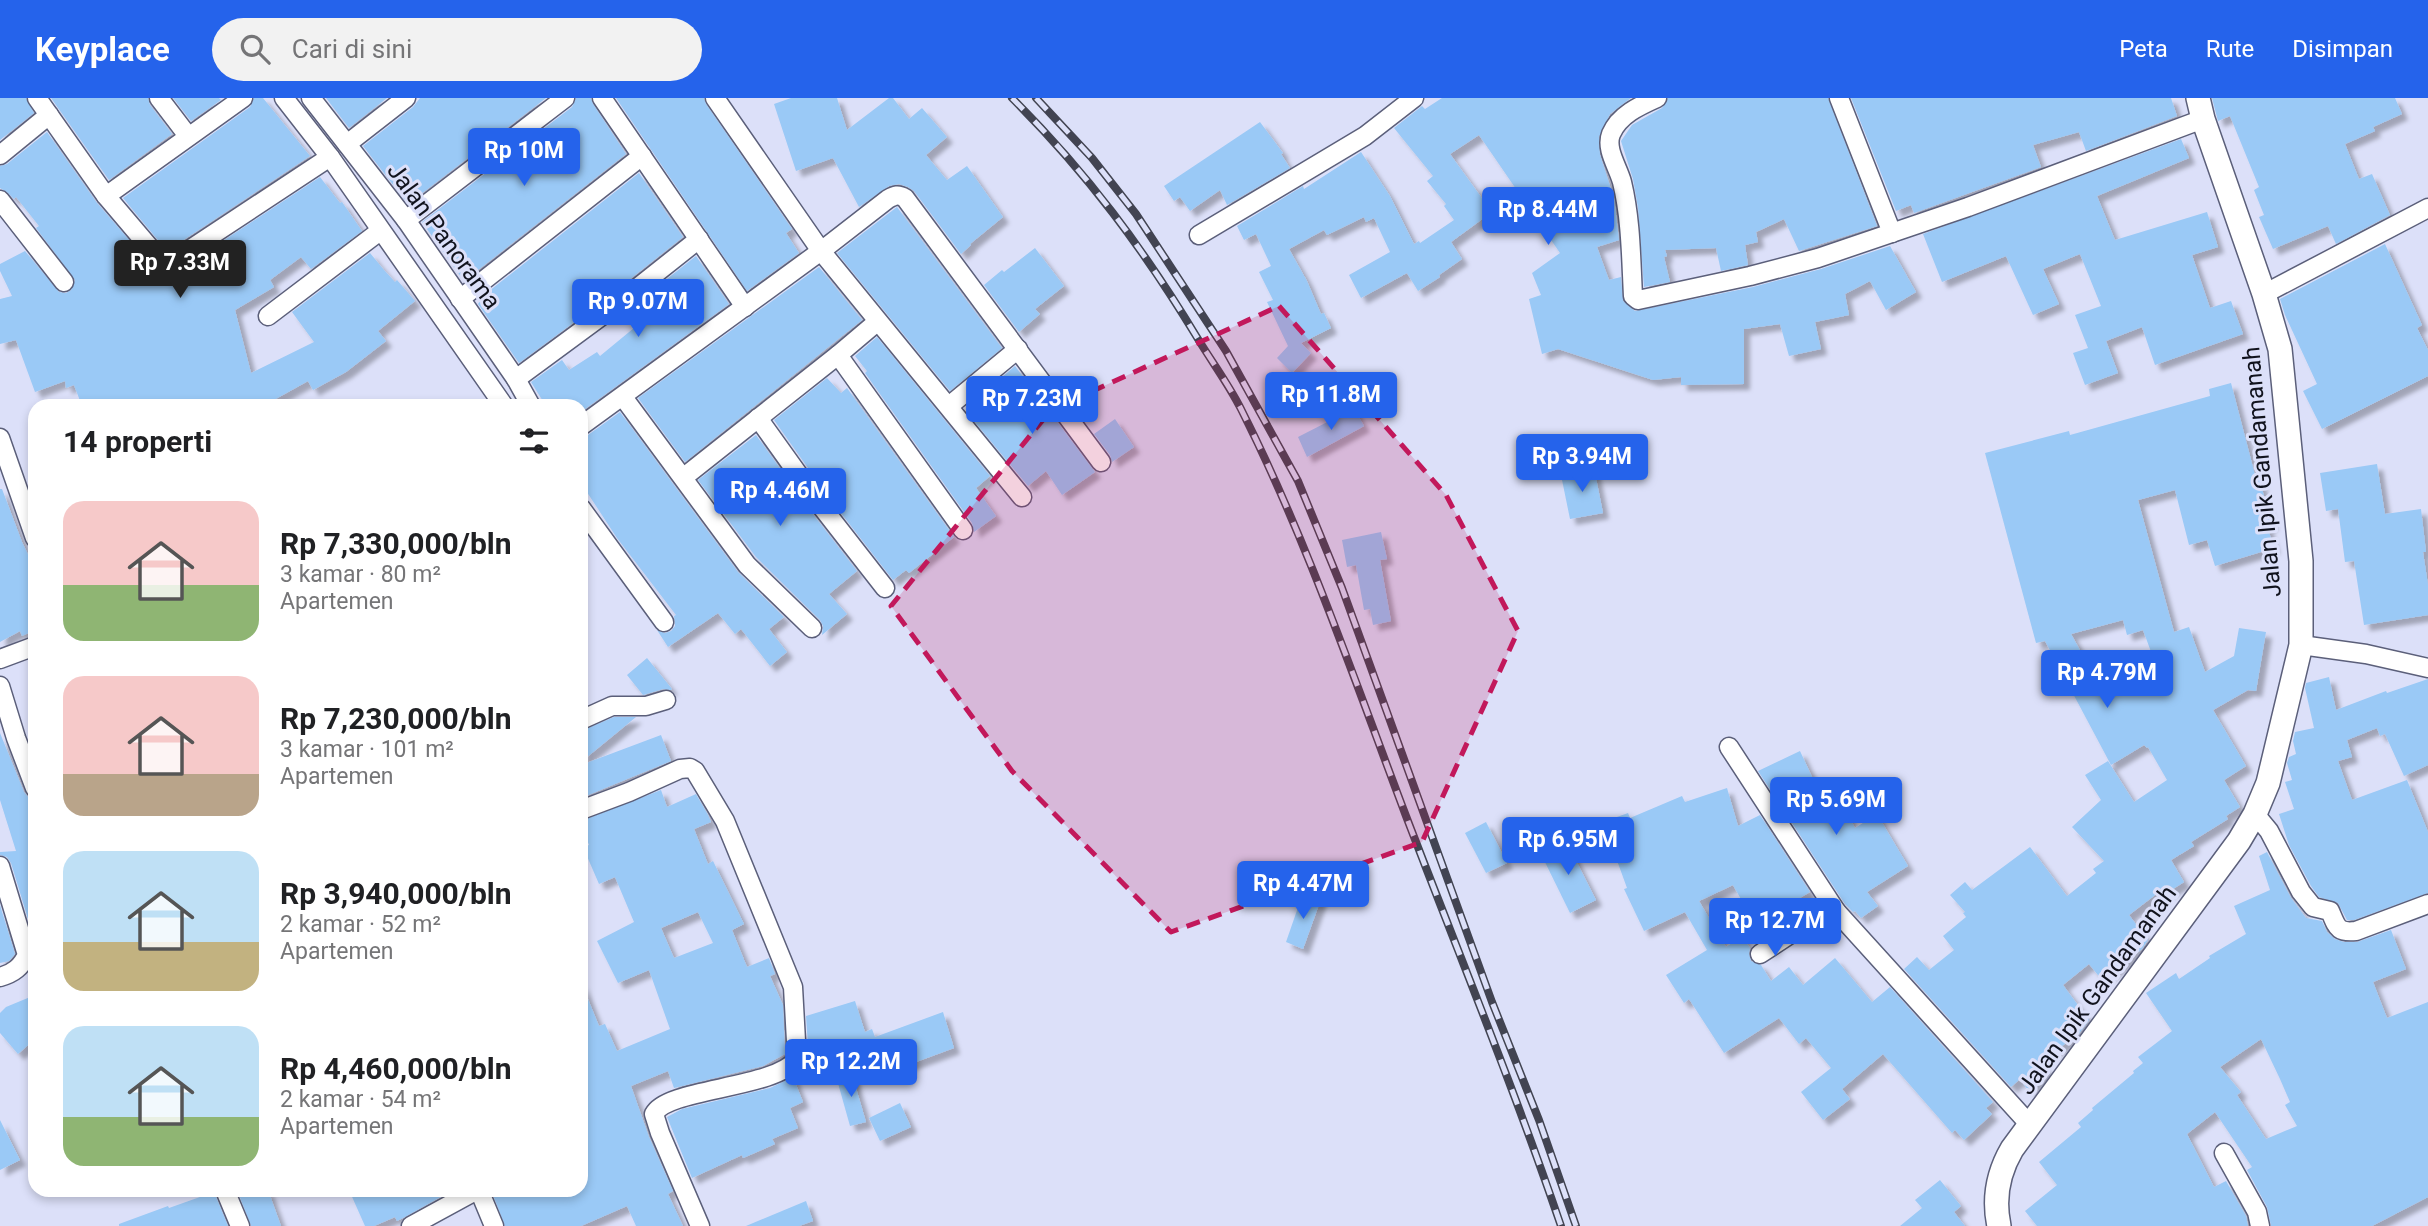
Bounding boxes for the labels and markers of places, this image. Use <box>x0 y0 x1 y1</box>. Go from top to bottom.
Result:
pin: Rp 10M <box>467 129 581 188</box>
pin: Rp 8.44M <box>1476 188 1620 247</box>
pin: Rp 7.33M <box>108 240 252 300</box>
pin: Rp 9.07M <box>566 280 710 339</box>
pin: Rp 11.8M <box>1259 372 1403 432</box>
pin: Rp 7.23M <box>960 376 1104 436</box>
pin: Rp 3.94M <box>1510 434 1654 494</box>
pin: Rp 4.46M <box>708 468 852 528</box>
pin: Rp 4.79M <box>2035 650 2179 710</box>
pin: Rp 5.69M <box>1764 778 1908 837</box>
pin: Rp 6.95M <box>1496 818 1640 877</box>
pin: Rp 4.47M <box>1231 862 1375 921</box>
pin: Rp 12.7M <box>1703 898 1847 958</box>
pin: Rp 12.2M <box>779 1040 923 1099</box>

